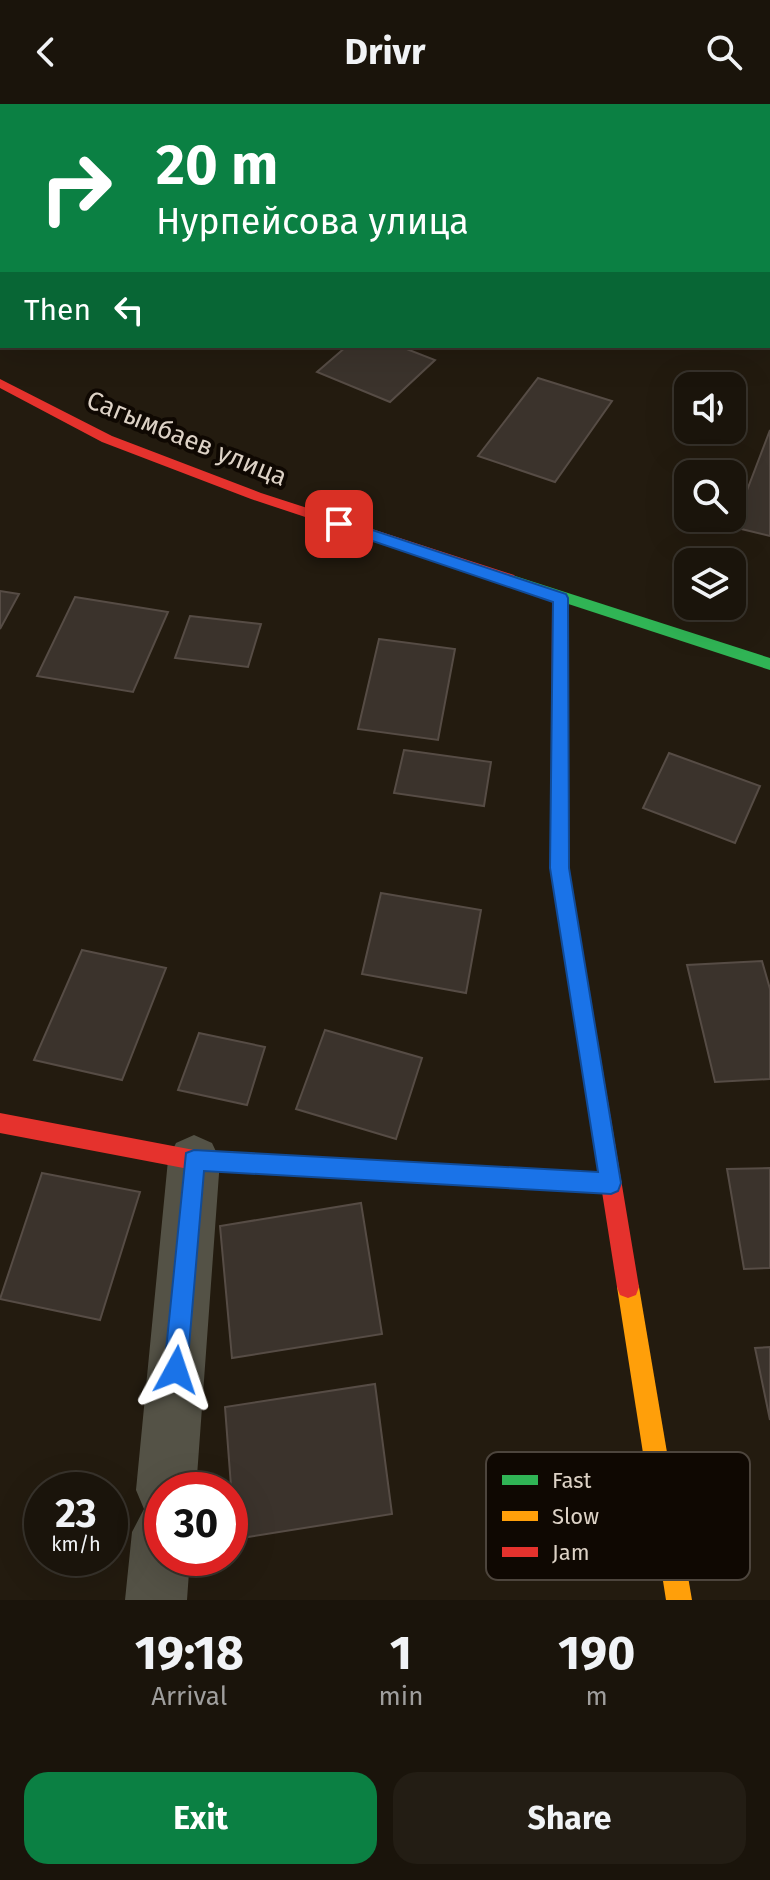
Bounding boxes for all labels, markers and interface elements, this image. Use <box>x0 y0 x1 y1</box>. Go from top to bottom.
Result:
icon: back <box>24 30 68 74</box>
text: Drivr <box>345 30 425 74</box>
icon: search <box>702 30 746 74</box>
text: 20 m <box>156 132 278 199</box>
icon: right <box>24 136 128 240</box>
text: Нурпейсова улица <box>156 200 469 244</box>
icon: left <box>107 288 151 332</box>
text: Then <box>24 292 91 328</box>
map controls <box>674 372 746 620</box>
button: sound <box>674 372 746 444</box>
street label: Сагымбаев улица <box>82 384 291 493</box>
button: search <box>674 460 746 532</box>
pin <box>305 490 373 558</box>
icon: arrive <box>317 502 361 546</box>
button: layers <box>674 548 746 620</box>
position arrow <box>134 1328 218 1412</box>
legend <box>486 1452 750 1580</box>
text: Fast <box>552 1467 592 1494</box>
speed limit sign: 30 <box>144 1472 248 1576</box>
text: 23 <box>55 1490 97 1538</box>
text: Slow <box>552 1503 599 1530</box>
text: km/h <box>51 1532 101 1556</box>
text: Jam <box>552 1539 590 1566</box>
text: 19:18 <box>135 1624 244 1682</box>
text: 1 <box>390 1624 412 1682</box>
text: 190 <box>558 1624 635 1682</box>
text: Arrival <box>151 1681 227 1712</box>
text: min <box>379 1681 423 1712</box>
text: m <box>586 1681 608 1712</box>
button: Exit <box>24 1772 377 1864</box>
button: Share <box>393 1772 746 1864</box>

